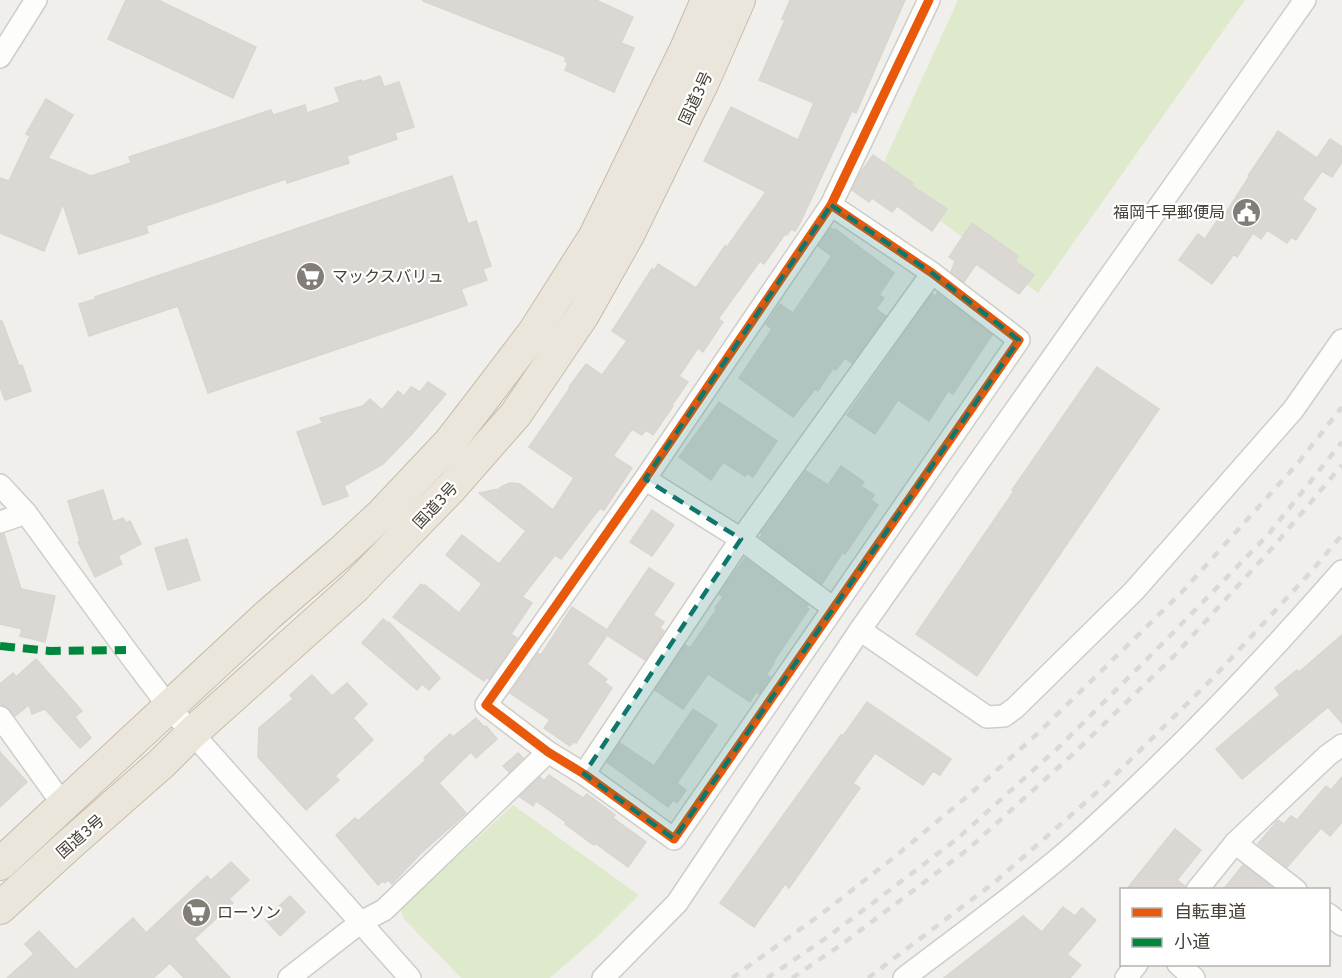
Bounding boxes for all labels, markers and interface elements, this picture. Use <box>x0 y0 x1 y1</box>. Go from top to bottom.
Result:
street label: 国道3号 <box>675 68 716 128</box>
public building icon: 福岡千早郵便局 <box>1230 196 1262 228</box>
place label: 福岡千早郵便局 <box>1113 203 1225 222</box>
supermarket icon: マックスバリュ <box>295 260 327 292</box>
place label: マックスバリュ <box>332 267 444 286</box>
street label: 国道3号 <box>409 478 462 533</box>
street label: 国道3号 <box>53 811 108 862</box>
legend <box>1120 888 1330 966</box>
supermarket icon: ローソン <box>180 896 212 928</box>
text: 自転車道 <box>1174 901 1246 923</box>
place label: ローソン <box>217 903 281 922</box>
text: 小道 <box>1174 931 1210 953</box>

